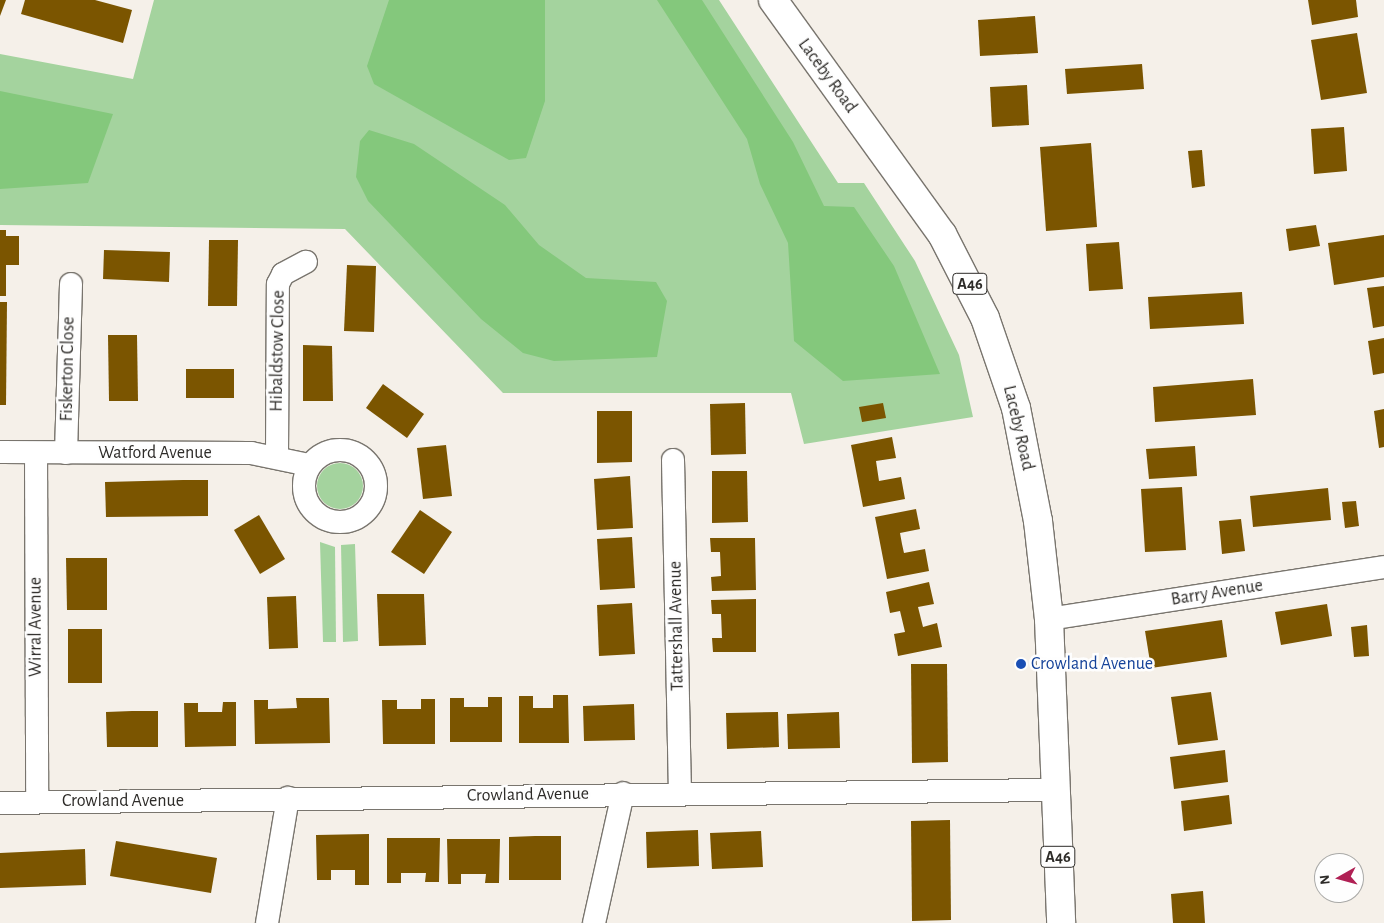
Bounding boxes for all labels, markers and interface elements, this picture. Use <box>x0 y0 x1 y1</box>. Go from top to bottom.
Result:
street label: Laceby Road <box>793 35 861 117</box>
road number: A46 <box>951 270 989 298</box>
street label: Hibaldstow Close <box>266 290 290 412</box>
street label: Fiskerton Close <box>56 316 80 422</box>
street label: Laceby Road <box>998 383 1038 473</box>
street label: Watford Avenue <box>98 442 212 464</box>
street label: Tattershall Avenue <box>665 561 689 691</box>
street label: Barry Avenue <box>1169 575 1265 611</box>
street label: Wirral Avenue <box>25 577 47 677</box>
place label: Crowland Avenue <box>1031 653 1153 675</box>
marker: Crowland Avenue <box>1015 658 1027 670</box>
street label: Crowland Avenue <box>467 783 589 807</box>
street label: Crowland Avenue <box>62 790 184 812</box>
road number: A46 <box>1039 844 1077 870</box>
north arrow <box>1314 853 1364 903</box>
text: N <box>1318 874 1333 885</box>

